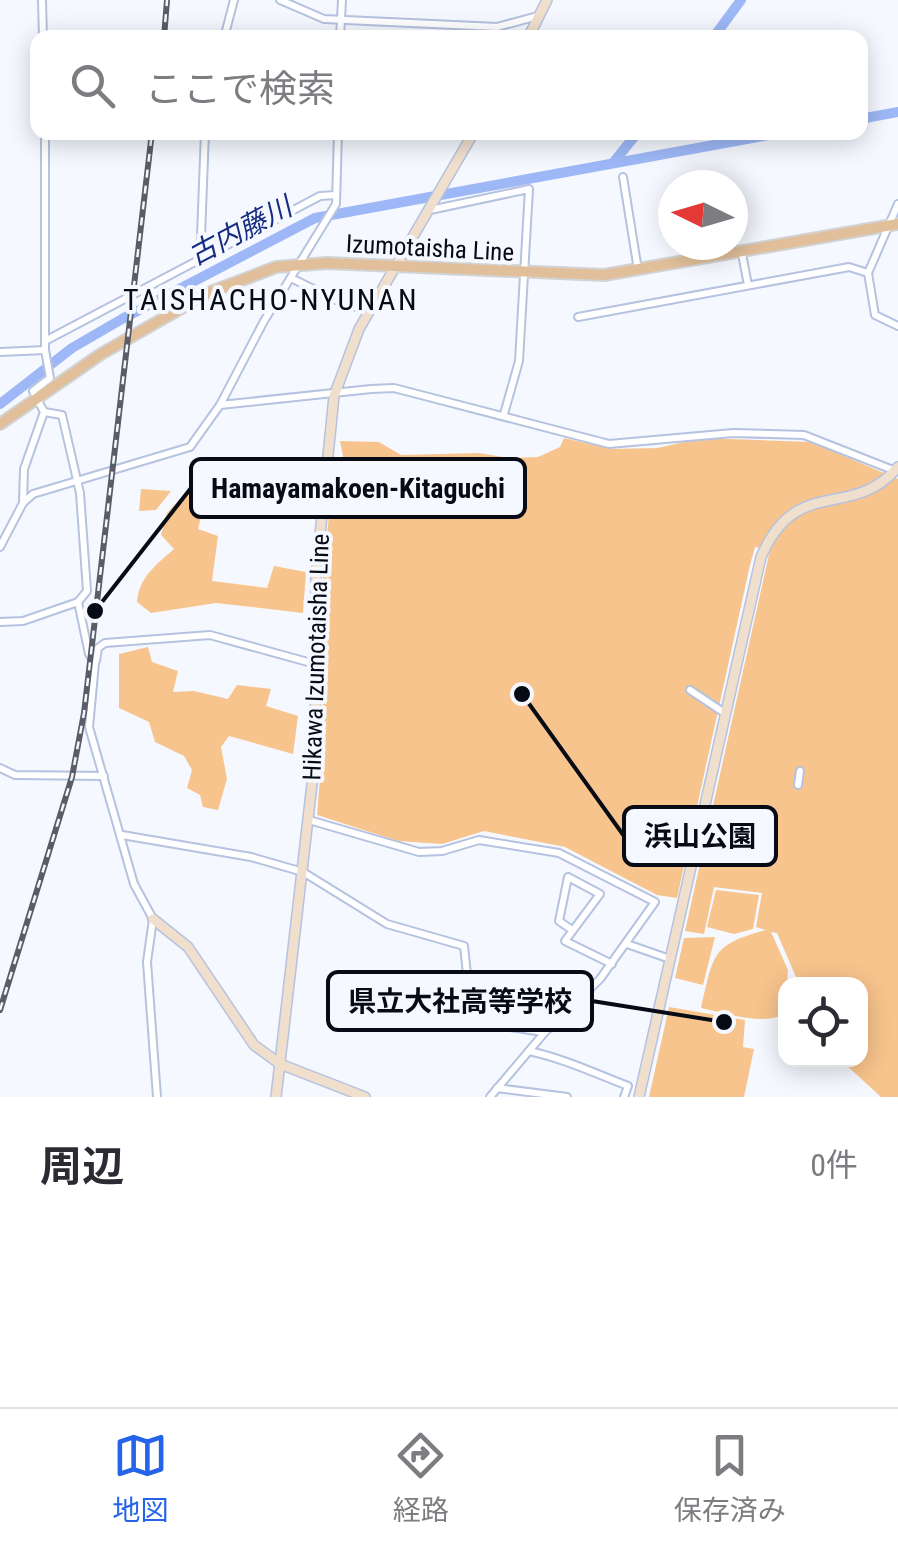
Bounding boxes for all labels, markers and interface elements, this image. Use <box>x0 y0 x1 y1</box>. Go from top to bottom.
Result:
search box <box>30 30 868 140</box>
icon: search <box>65 58 120 113</box>
text: ここで検索 <box>145 67 335 111</box>
north arrow <box>658 170 748 260</box>
water label: 古内藤川 <box>183 189 300 272</box>
street label: Izumotaisha Line <box>345 229 515 267</box>
district label: TAISHACHO-NYUNAN <box>123 282 419 317</box>
callout: Hamayamakoen-Kitaguchi <box>191 459 525 517</box>
text: Hamayamakoen-Kitaguchi <box>211 472 505 505</box>
street label: Hikawa Izumotaisha Line <box>297 533 335 781</box>
callout: 浜山公園 <box>624 807 776 865</box>
text: 浜山公園 <box>644 820 756 853</box>
callout: 県立大社高等学校 <box>328 972 592 1030</box>
map controls <box>778 977 868 1067</box>
button: locate <box>778 977 868 1067</box>
text: 県立大社高等学校 <box>348 985 572 1018</box>
text: 周辺 <box>40 1142 124 1191</box>
text: 0件 <box>810 1146 858 1184</box>
tab: 地図 <box>112 1428 168 1528</box>
tab: 経路 <box>393 1428 449 1528</box>
tab: 保存済み <box>674 1428 786 1528</box>

